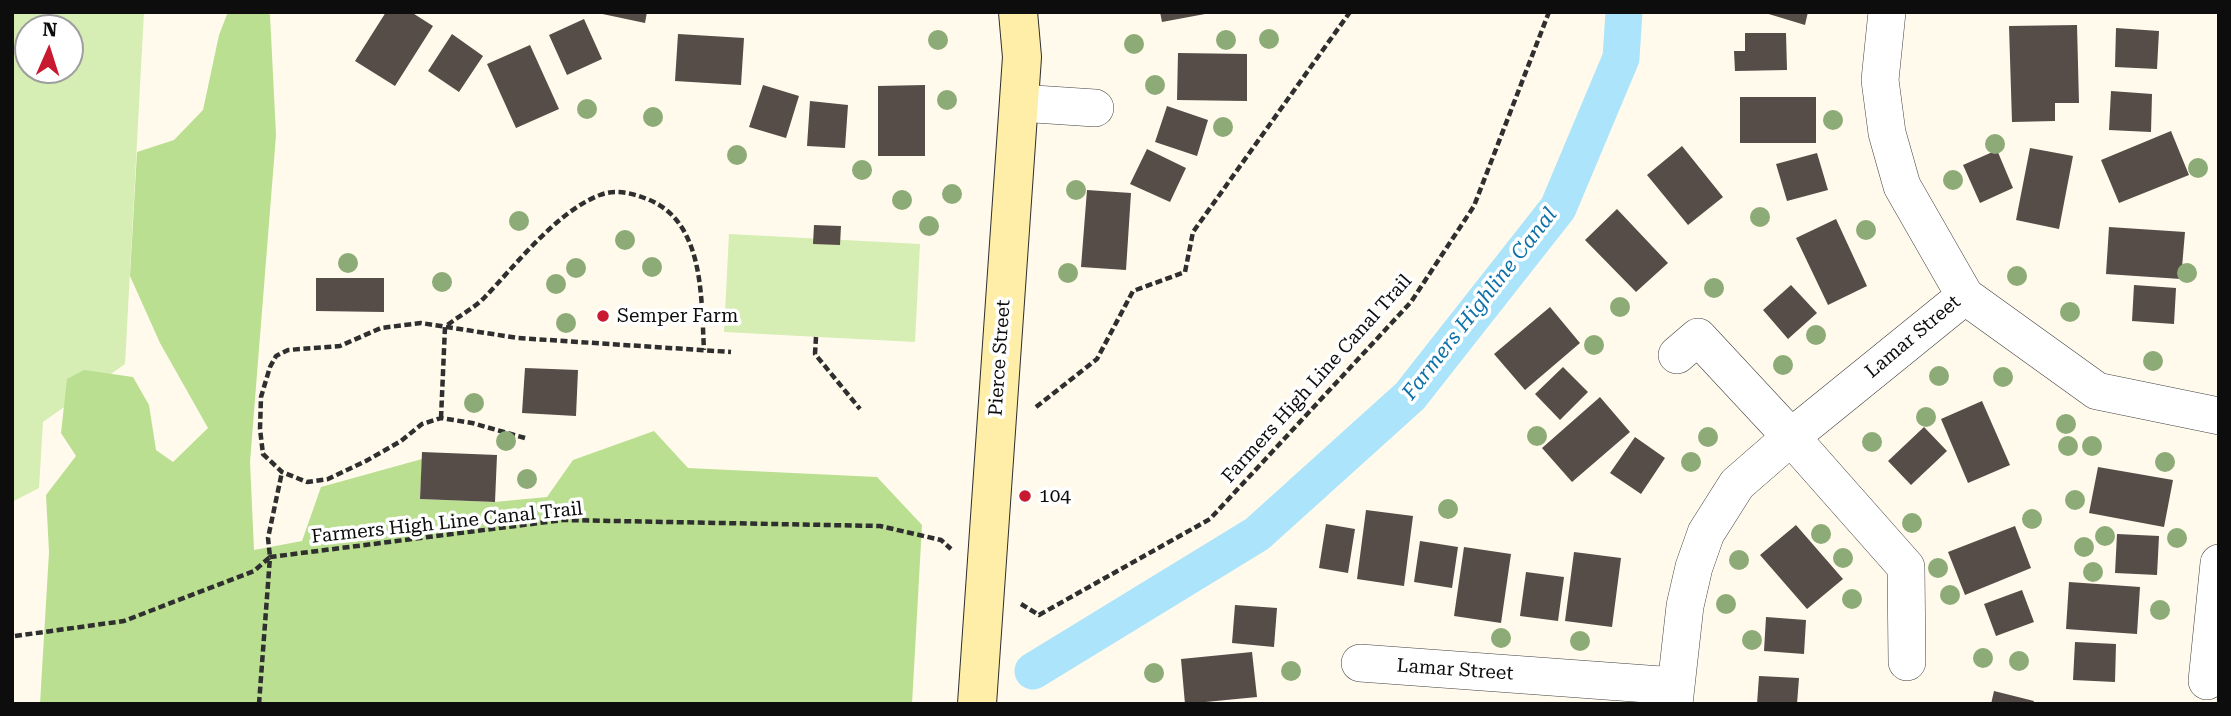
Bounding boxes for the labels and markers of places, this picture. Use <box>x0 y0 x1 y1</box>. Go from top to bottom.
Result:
place label: Semper Farm <box>617 305 738 327</box>
marker: Semper Farm <box>595 308 611 324</box>
place label: 104 <box>1039 485 1071 507</box>
marker: 104 <box>1017 488 1033 504</box>

